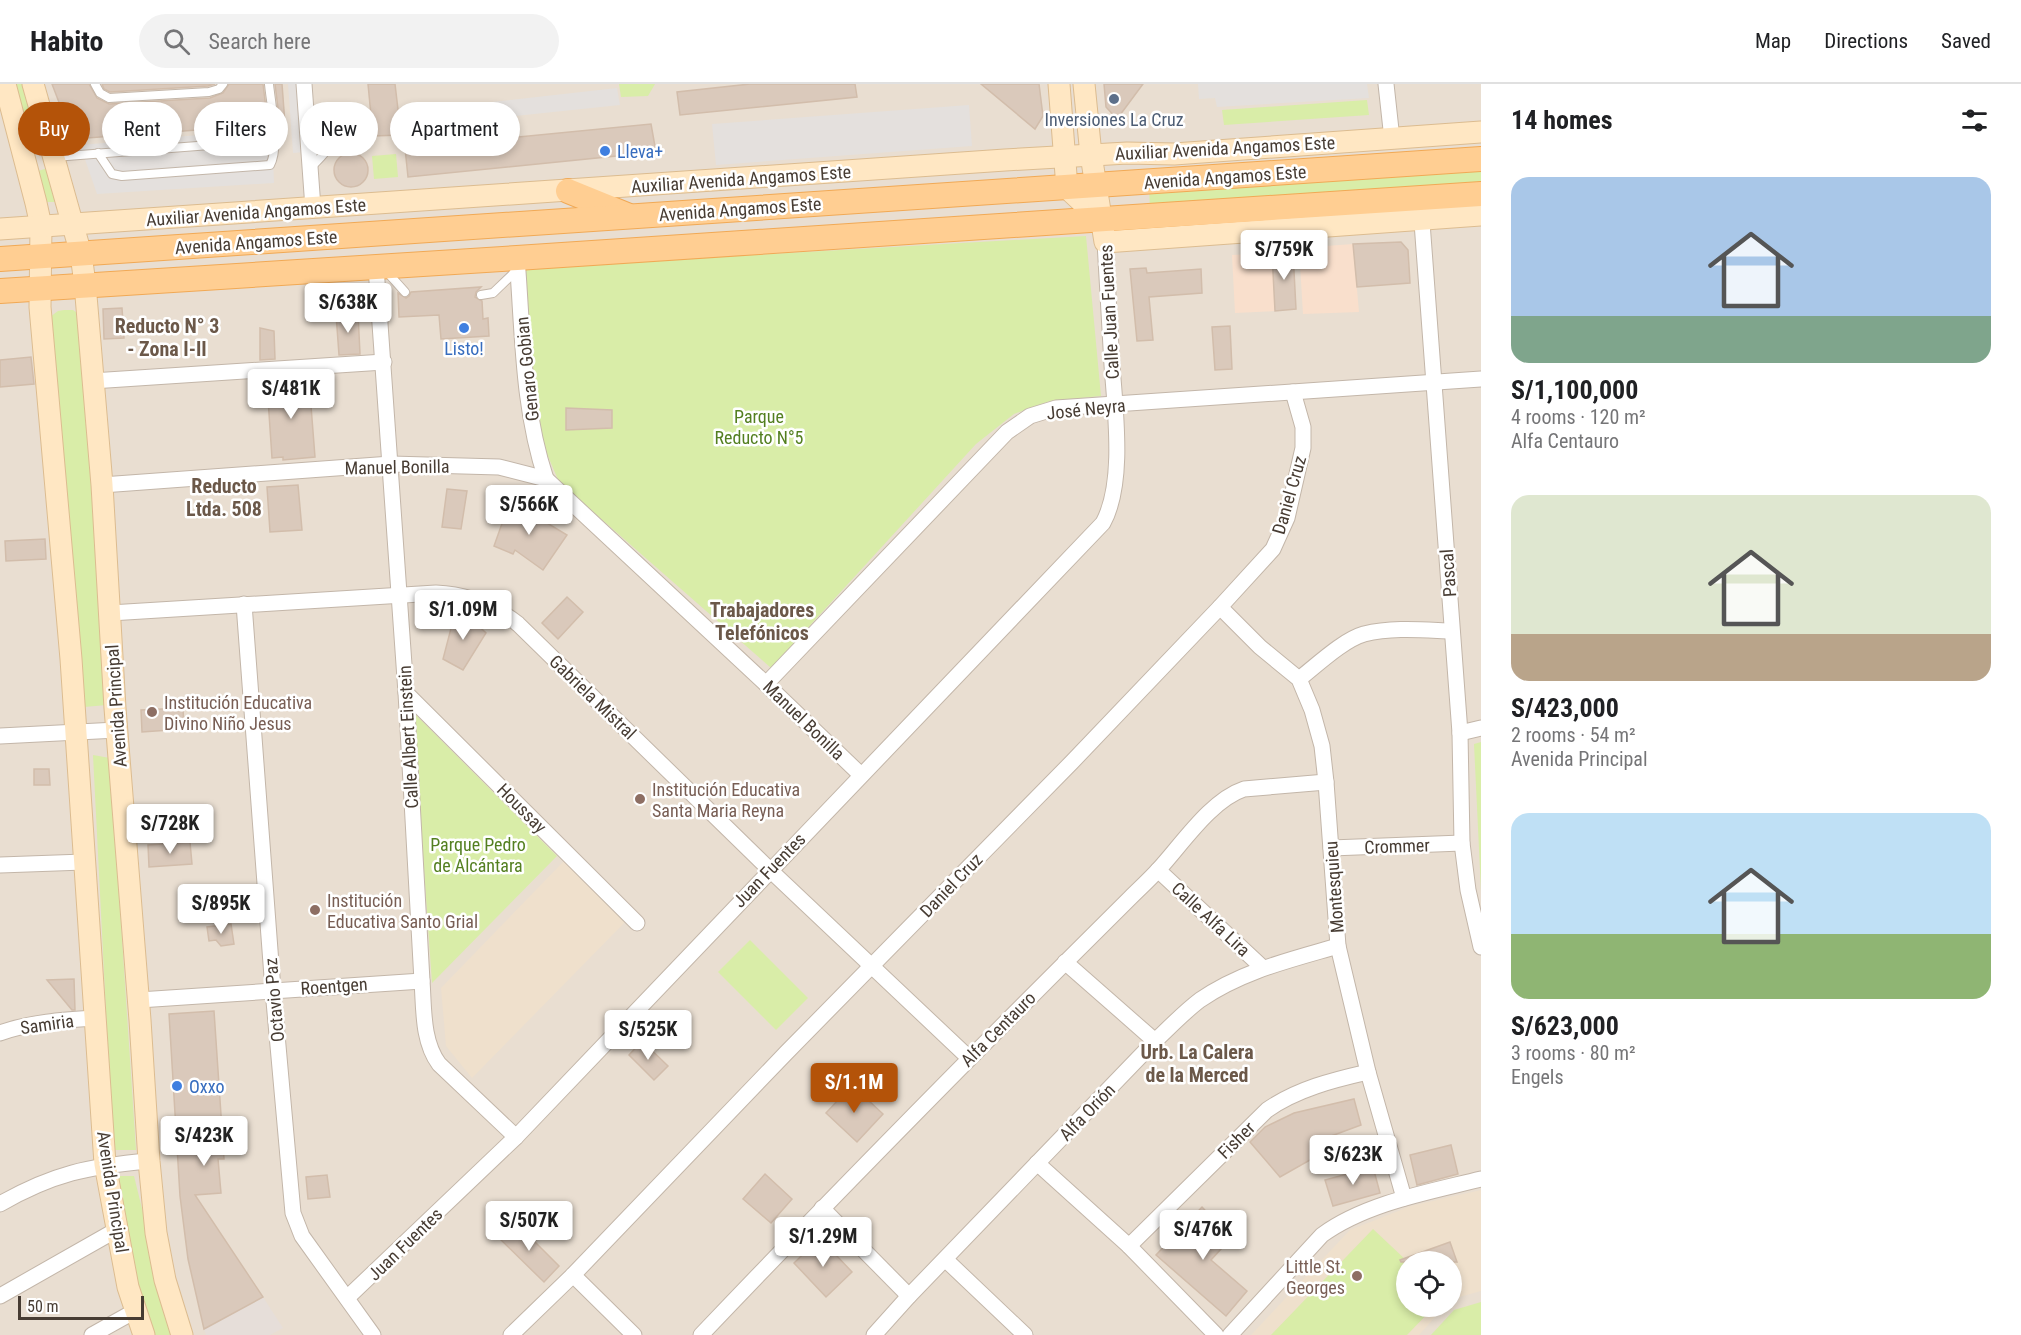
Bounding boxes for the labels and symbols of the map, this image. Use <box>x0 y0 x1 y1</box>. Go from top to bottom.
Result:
marker: Inversiones La Cruz <box>1107 92 1121 106</box>
place label: Inversiones La Cruz <box>1044 109 1184 130</box>
street label: Auxiliar Avenida Angamos Este <box>1114 132 1336 164</box>
place label: Lleva+ <box>617 141 663 162</box>
marker: Lleva+ <box>598 144 612 158</box>
street label: Auxiliar Avenida Angamos Este <box>630 161 852 197</box>
street label: Avenida Angamos Este <box>1143 161 1307 193</box>
street label: Avenida Angamos Este <box>658 193 822 225</box>
street label: Auxiliar Avenida Angamos Este <box>145 194 367 230</box>
street label: Avenida Angamos Este <box>174 226 338 258</box>
pin: S/759K <box>1235 230 1333 281</box>
street label: Calle Juan Fuentes <box>1095 244 1123 380</box>
pin: S/638K <box>299 283 397 334</box>
district label: Reducto N° 3 - Zona I-II <box>115 314 219 361</box>
street label: Genaro Gobian <box>511 316 543 422</box>
marker: Listo! <box>457 321 471 335</box>
place label: Listo! <box>444 338 484 359</box>
pin: S/481K <box>242 369 340 420</box>
street label: José Neyra <box>1045 394 1127 424</box>
park label: Parque Reducto N°5 <box>714 406 804 448</box>
street label: Daniel Cruz <box>1268 453 1310 537</box>
street label: Manuel Bonilla <box>344 456 450 478</box>
district label: Reducto Ltda. 508 <box>186 474 262 521</box>
pin: S/566K <box>480 485 578 536</box>
street label: Pascal <box>1436 548 1460 598</box>
pin: S/1.09M <box>408 590 518 641</box>
district label: Trabajadores Telefónicos <box>710 598 814 645</box>
street label: Avenida Principal <box>101 644 131 768</box>
street label: Gabriela Mistral <box>545 650 641 744</box>
street label: Calle Albert Einstein <box>394 665 422 809</box>
street label: Manuel Bonilla <box>759 676 849 764</box>
place label: Institución Educativa Divino Niño Jesus <box>164 692 312 734</box>
marker: Institución Educativa Divino Niño Jesus <box>145 705 159 719</box>
street label: Houssay <box>493 779 551 837</box>
place label: Institución Educativa Santa Maria Reyna <box>652 779 800 821</box>
marker: Institución Educativa Santa Maria Reyna <box>633 792 647 806</box>
pin: S/728K <box>121 804 219 855</box>
street label: Juan Fuentes <box>728 828 810 912</box>
park label: Parque Pedro de Alcántara <box>430 834 526 876</box>
street label: Crommer <box>1364 834 1431 858</box>
street label: Montesquieu <box>1320 840 1348 934</box>
street label: Daniel Cruz <box>915 849 987 921</box>
street label: Calle Alfa Lira <box>1168 878 1254 960</box>
pin: S/895K <box>172 884 270 935</box>
place label: Institución Educativa Santo Grial <box>327 890 478 932</box>
marker: Institución Educativa Santo Grial <box>308 903 322 917</box>
street label: Octavio Paz <box>260 957 288 1043</box>
street label: Roentgen <box>300 973 368 999</box>
street label: Alfa Centauro <box>956 987 1040 1071</box>
street label: Samiria <box>19 1010 75 1038</box>
pin: S/525K <box>599 1010 697 1061</box>
district label: Urb. La Calera de la Merced <box>1140 1040 1254 1087</box>
pin: S/1.1M <box>805 1063 903 1114</box>
place label: Oxxo <box>189 1076 224 1097</box>
marker: Oxxo <box>170 1079 184 1093</box>
street label: Alfa Orión <box>1055 1079 1119 1145</box>
pin: S/423K <box>155 1116 253 1167</box>
street label: Fisher <box>1213 1117 1259 1163</box>
street label: Avenida Principal <box>93 1130 133 1254</box>
pin: S/623K <box>1304 1135 1402 1186</box>
pin: S/507K <box>480 1201 578 1252</box>
street label: Juan Fuentes <box>363 1203 447 1285</box>
pin: S/476K <box>1154 1210 1252 1261</box>
pin: S/1.29M <box>768 1217 878 1268</box>
place label: Little St. Georges <box>1286 1256 1345 1298</box>
marker: Little St. Georges <box>1350 1269 1364 1283</box>
scale bar <box>18 1293 144 1320</box>

